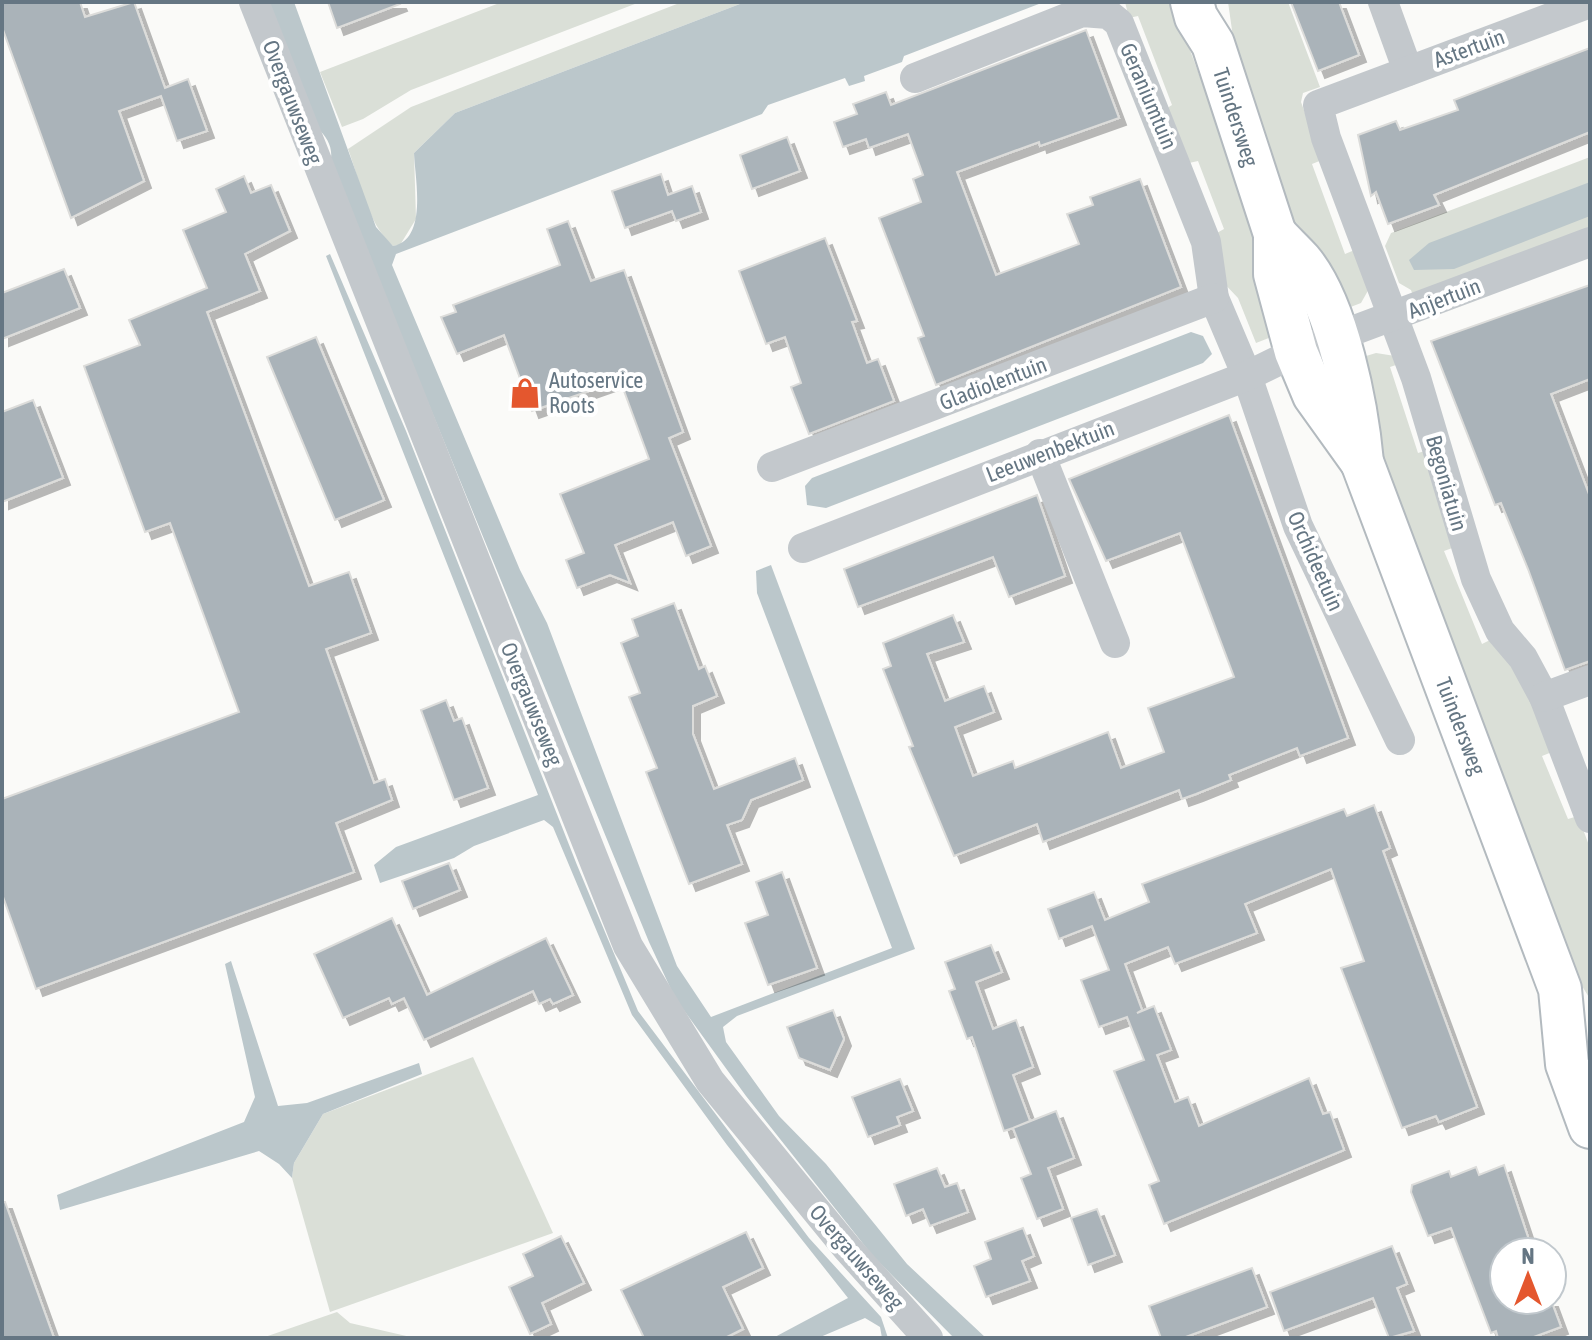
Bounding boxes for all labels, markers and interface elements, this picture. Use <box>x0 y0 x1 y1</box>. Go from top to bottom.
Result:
street label: Astertuin <box>1430 23 1508 73</box>
street label: Overgauwseweg <box>257 36 329 168</box>
street label: Geraniumtuin <box>1115 39 1183 153</box>
street label: Tuindersweg <box>1208 65 1264 170</box>
street label: Anjertuin <box>1404 272 1484 324</box>
street label: Gladiolentuin <box>936 351 1050 415</box>
place label: Autoservice Roots <box>549 367 643 418</box>
shop icon: Autoservice Roots <box>508 376 542 410</box>
street label: Leeuwenbektuin <box>982 415 1118 487</box>
street label: Begoniatuin <box>1421 432 1473 534</box>
street label: Orchideetuin <box>1283 507 1349 615</box>
street label: Overgauwseweg <box>496 639 569 770</box>
street label: Tuindersweg <box>1431 674 1492 779</box>
street label: Overgauwseweg <box>804 1199 910 1315</box>
north arrow <box>1488 1236 1568 1316</box>
text: N <box>1522 1243 1534 1269</box>

